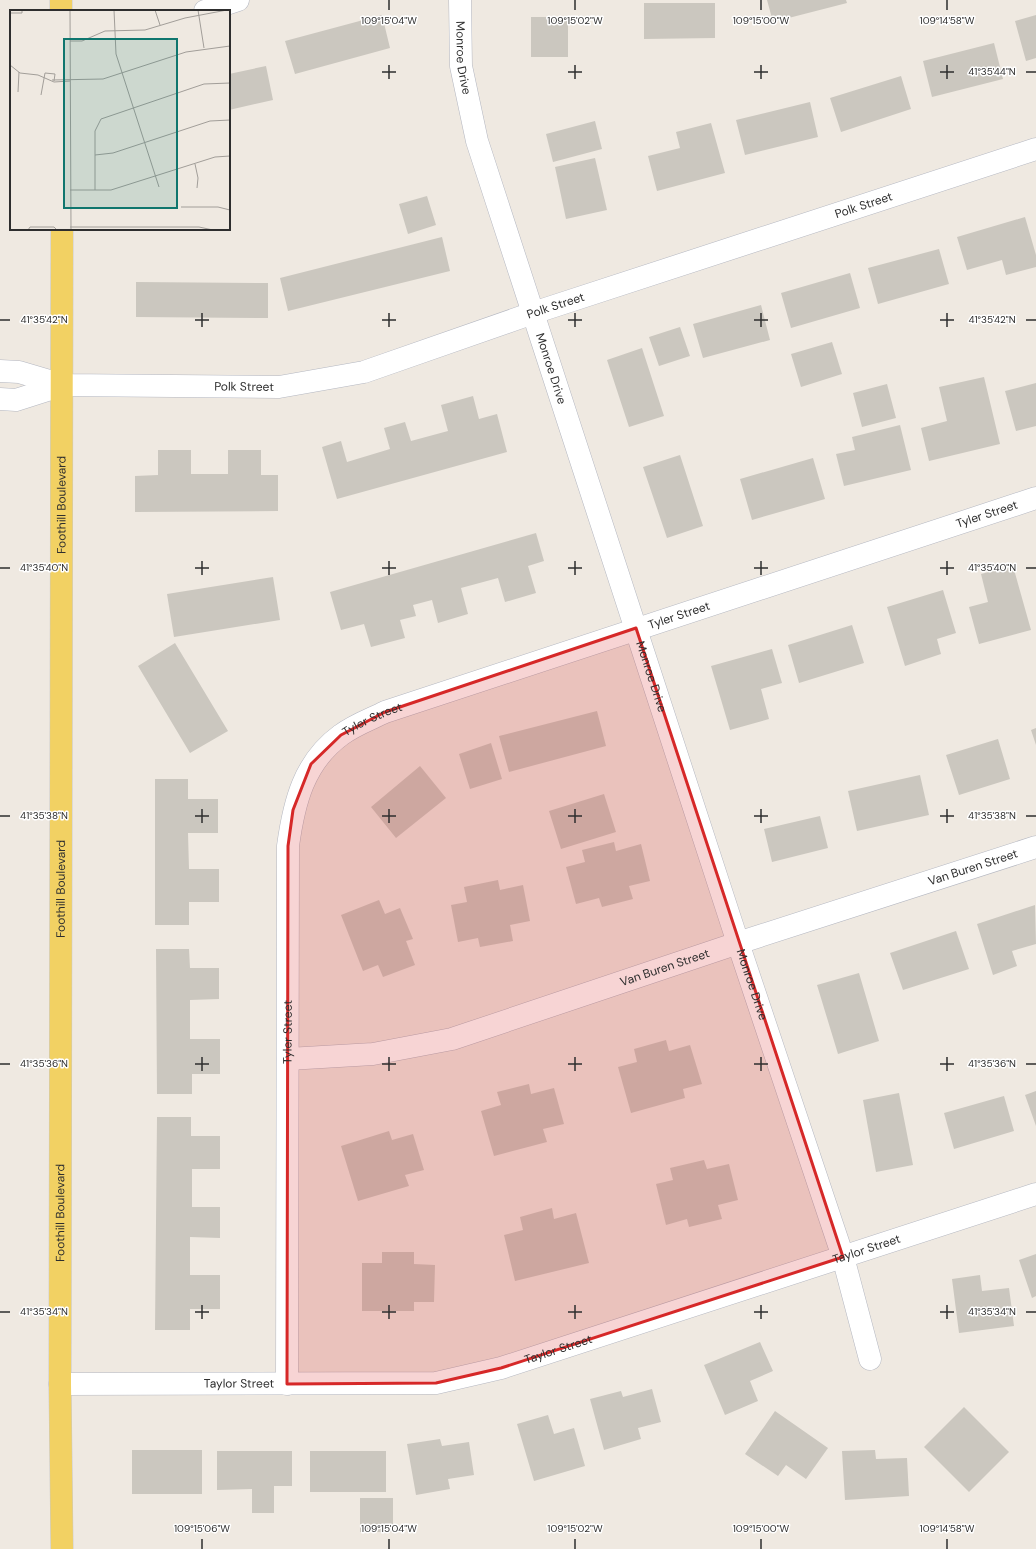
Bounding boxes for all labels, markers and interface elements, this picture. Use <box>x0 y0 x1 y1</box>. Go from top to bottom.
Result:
inset map <box>10 10 230 230</box>
text: 109°15'04"W <box>361 14 417 27</box>
text: 109°15'02"W <box>547 14 603 27</box>
text: 109°15'00"W <box>733 14 790 27</box>
text: 109°14'58"W <box>920 14 975 27</box>
street label: Monroe Drive <box>452 21 475 96</box>
text: 41°35'44"N <box>968 65 1016 78</box>
street label: Polk Street <box>833 188 895 222</box>
street label: Polk Street <box>525 289 587 323</box>
text: 41°35'42"N <box>20 313 68 326</box>
text: 41°35'42"N <box>968 313 1016 326</box>
street label: Monroe Drive <box>532 331 570 406</box>
street label: Polk Street <box>214 378 274 395</box>
street label: Foothill Boulevard <box>53 456 70 554</box>
street label: Tyler Street <box>954 496 1020 532</box>
text: 41°35'40"N <box>20 561 68 574</box>
text: 41°35'40"N <box>968 561 1016 574</box>
street label: Tyler Street <box>646 598 712 633</box>
street label: Monroe Drive <box>632 639 670 714</box>
street label: Tyler Street <box>339 699 404 740</box>
text: 41°35'38"N <box>20 809 68 822</box>
text: 41°35'38"N <box>968 809 1016 822</box>
street label: Foothill Boulevard <box>53 840 69 938</box>
street label: Van Buren Street <box>926 845 1020 889</box>
street label: Van Buren Street <box>618 945 712 990</box>
street label: Monroe Drive <box>733 947 771 1022</box>
street label: Tyler Street <box>280 1000 296 1064</box>
text: 41°35'36"N <box>20 1057 68 1070</box>
text: 41°35'36"N <box>968 1057 1016 1070</box>
street label: Foothill Boulevard <box>52 1164 68 1262</box>
street label: Taylor Street <box>830 1231 903 1268</box>
text: 41°35'34"N <box>20 1305 68 1318</box>
text: 41°35'34"N <box>968 1305 1016 1318</box>
street label: Taylor Street <box>522 1331 595 1368</box>
street label: Taylor Street <box>204 1375 275 1392</box>
text: 109°15'06"W <box>174 1522 230 1535</box>
text: 109°15'04"W <box>361 1522 417 1535</box>
text: 109°15'02"W <box>547 1522 603 1535</box>
text: 109°15'00"W <box>733 1522 790 1535</box>
text: 109°14'58"W <box>920 1522 975 1535</box>

